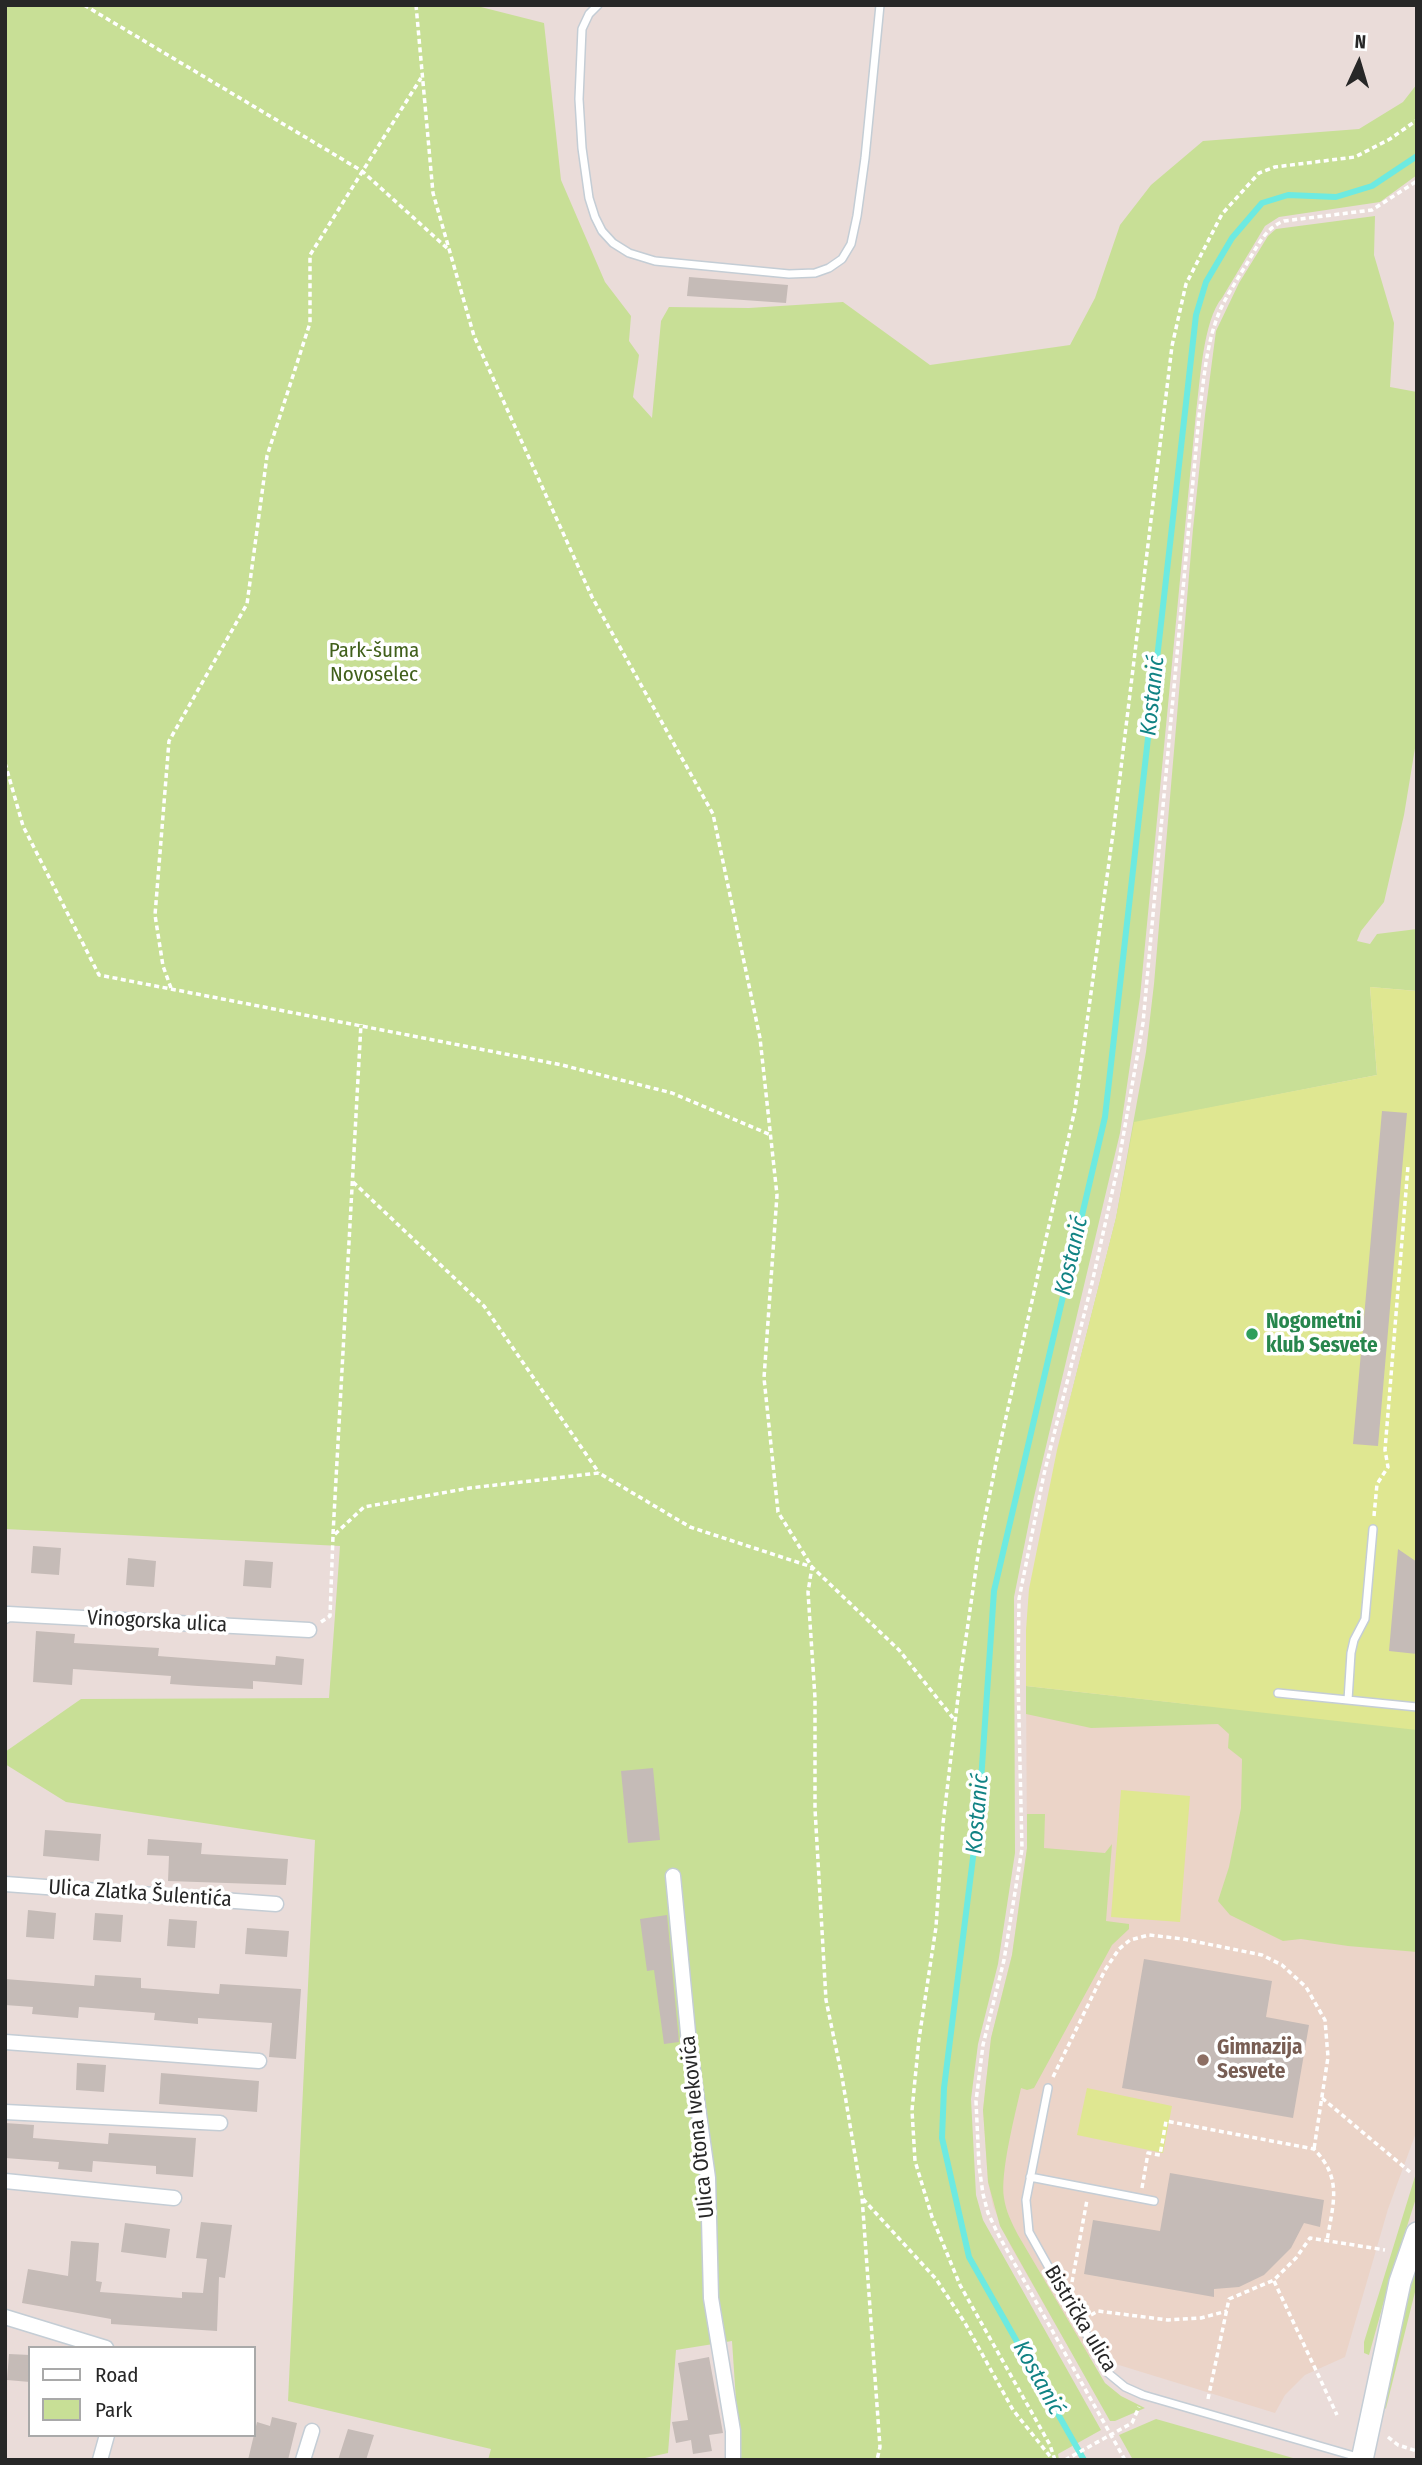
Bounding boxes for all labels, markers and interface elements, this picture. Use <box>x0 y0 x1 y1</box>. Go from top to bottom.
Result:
north arrow <box>1324 28 1394 98</box>
text: N <box>1354 30 1367 53</box>
park label: Park-šuma Novoselec <box>329 638 419 688</box>
water label: Kostanić <box>1135 655 1171 737</box>
water label: Kostanić <box>1050 1214 1094 1298</box>
place label: Nogometni klub Sesvete <box>1266 1309 1378 1359</box>
marker: Nogometni klub Sesvete <box>1244 1326 1260 1342</box>
street label: Vinogorska ulica <box>86 1606 228 1638</box>
water label: Kostanić <box>961 1773 995 1855</box>
street label: Ulica Zlatka Šulentića <box>48 1875 232 1913</box>
street label: Ulica Otona Ivekovića <box>676 2034 720 2220</box>
place label: Gimnazija Sesvete <box>1217 2035 1302 2085</box>
marker: Gimnazija Sesvete <box>1195 2052 1211 2068</box>
street label: Bistrička ulica <box>1038 2261 1122 2377</box>
water label: Kostanić <box>1006 2336 1070 2420</box>
legend <box>28 2346 256 2437</box>
text: Road <box>95 2362 139 2388</box>
text: Park <box>95 2397 132 2423</box>

